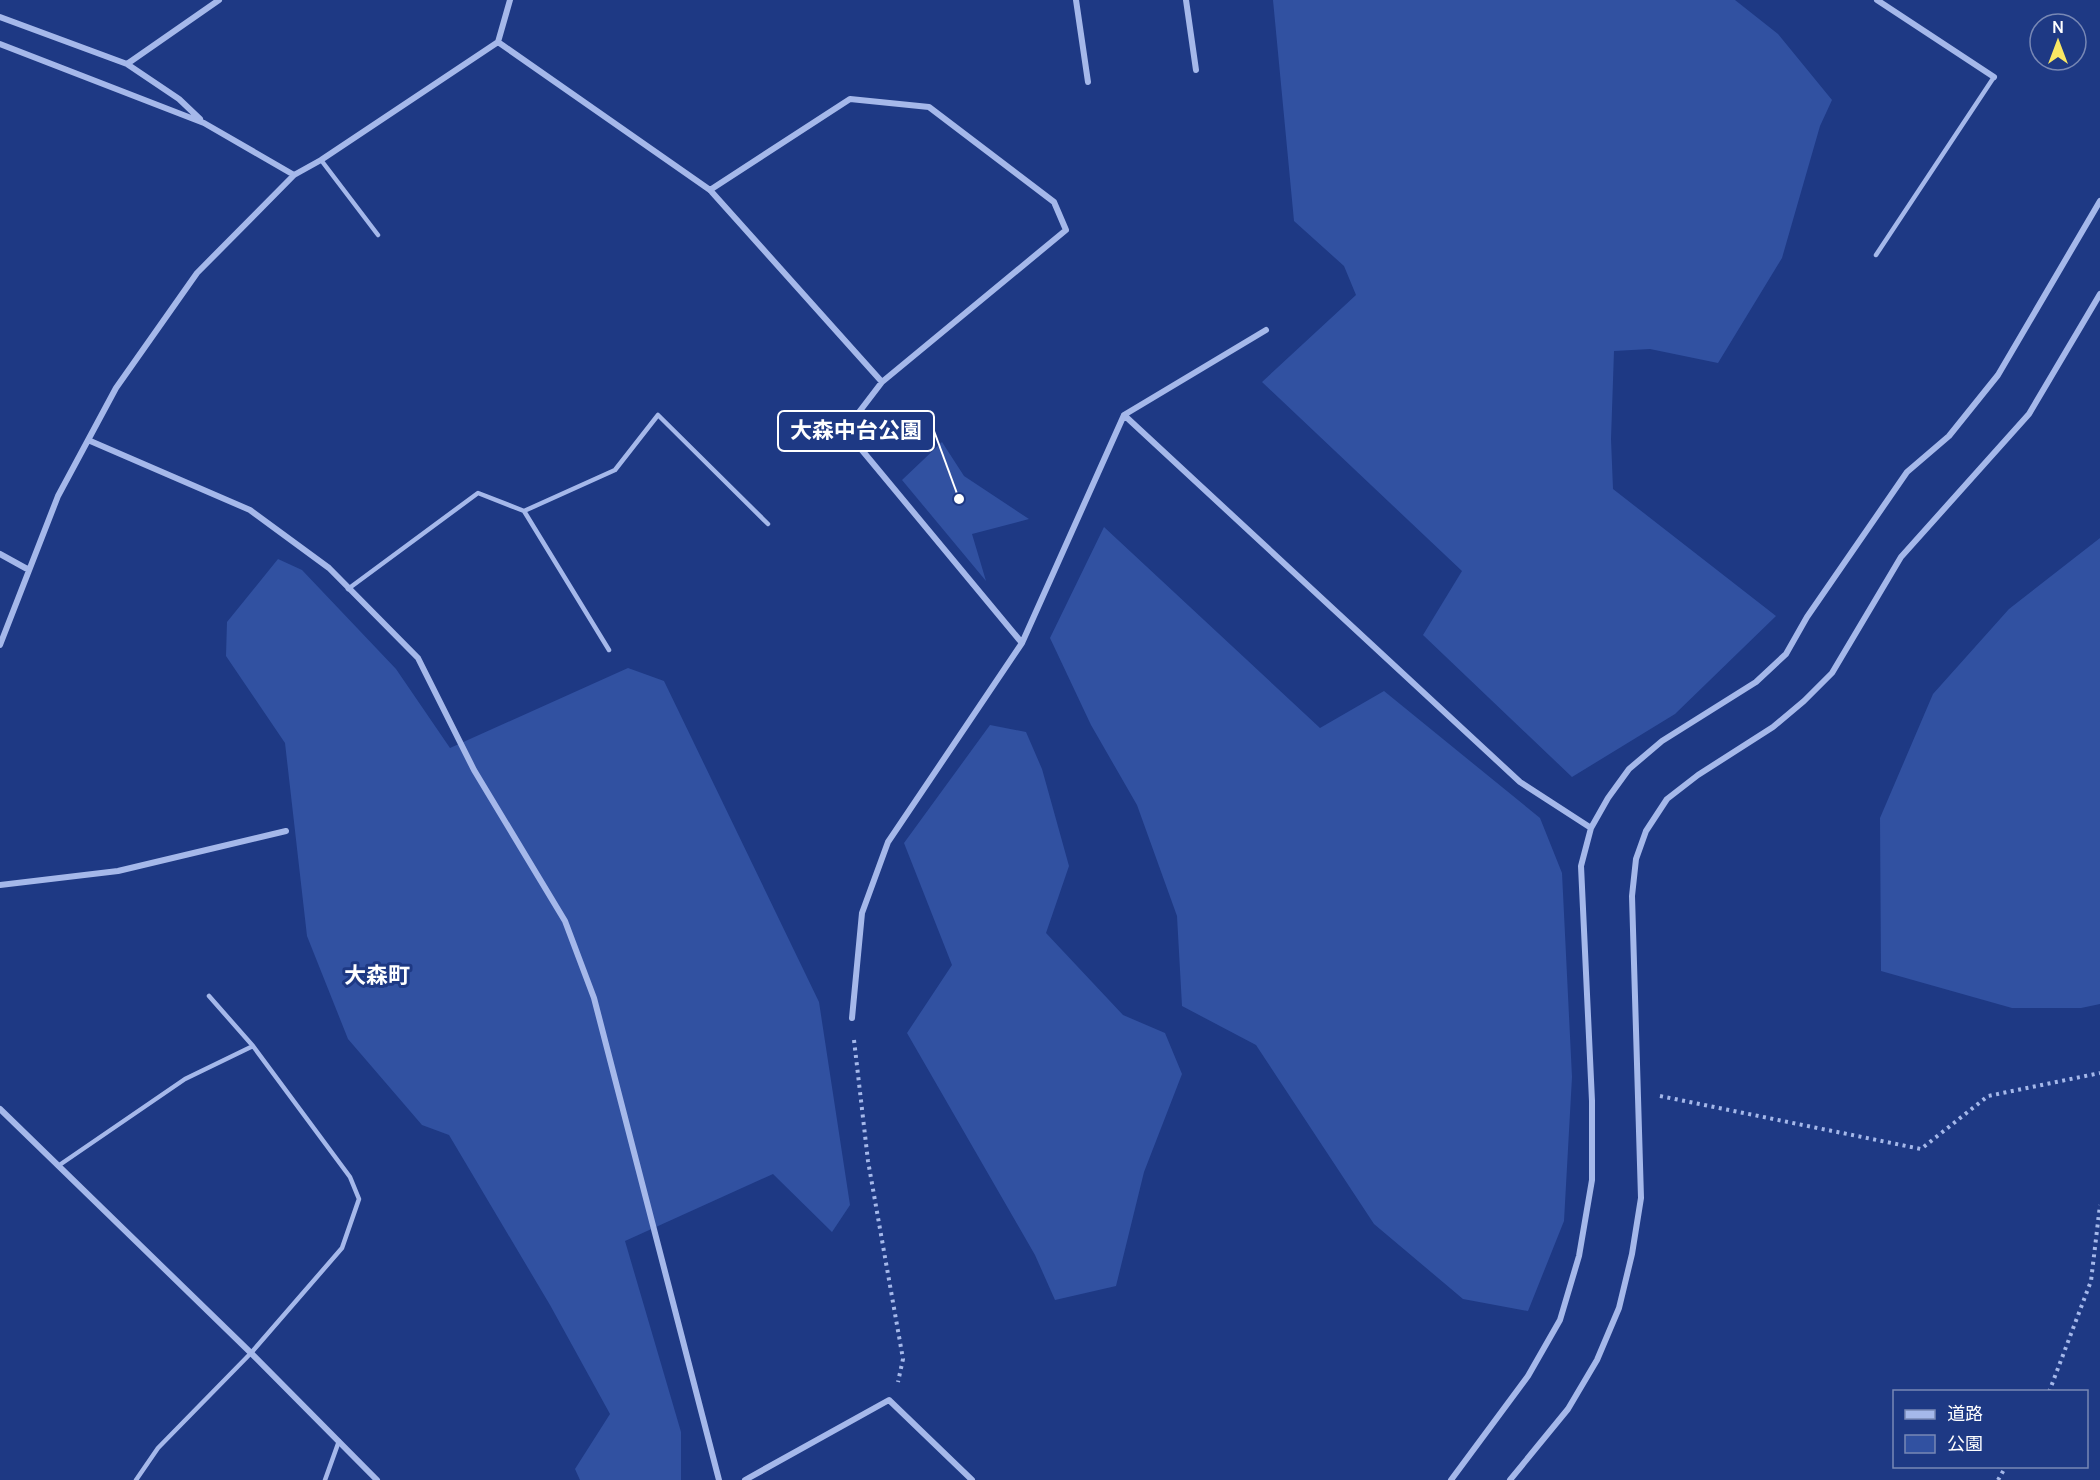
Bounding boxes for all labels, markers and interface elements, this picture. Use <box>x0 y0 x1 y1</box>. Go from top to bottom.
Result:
north arrow <box>2028 12 2088 72</box>
text: N <box>2052 16 2064 38</box>
callout: 大森中台公園 <box>778 411 934 451</box>
text: 大森中台公園 <box>790 415 922 445</box>
district label: 大森町 <box>344 960 410 990</box>
legend <box>1893 1390 2088 1468</box>
text: 道路 <box>1947 1401 1983 1425</box>
text: 公園 <box>1947 1431 1983 1455</box>

